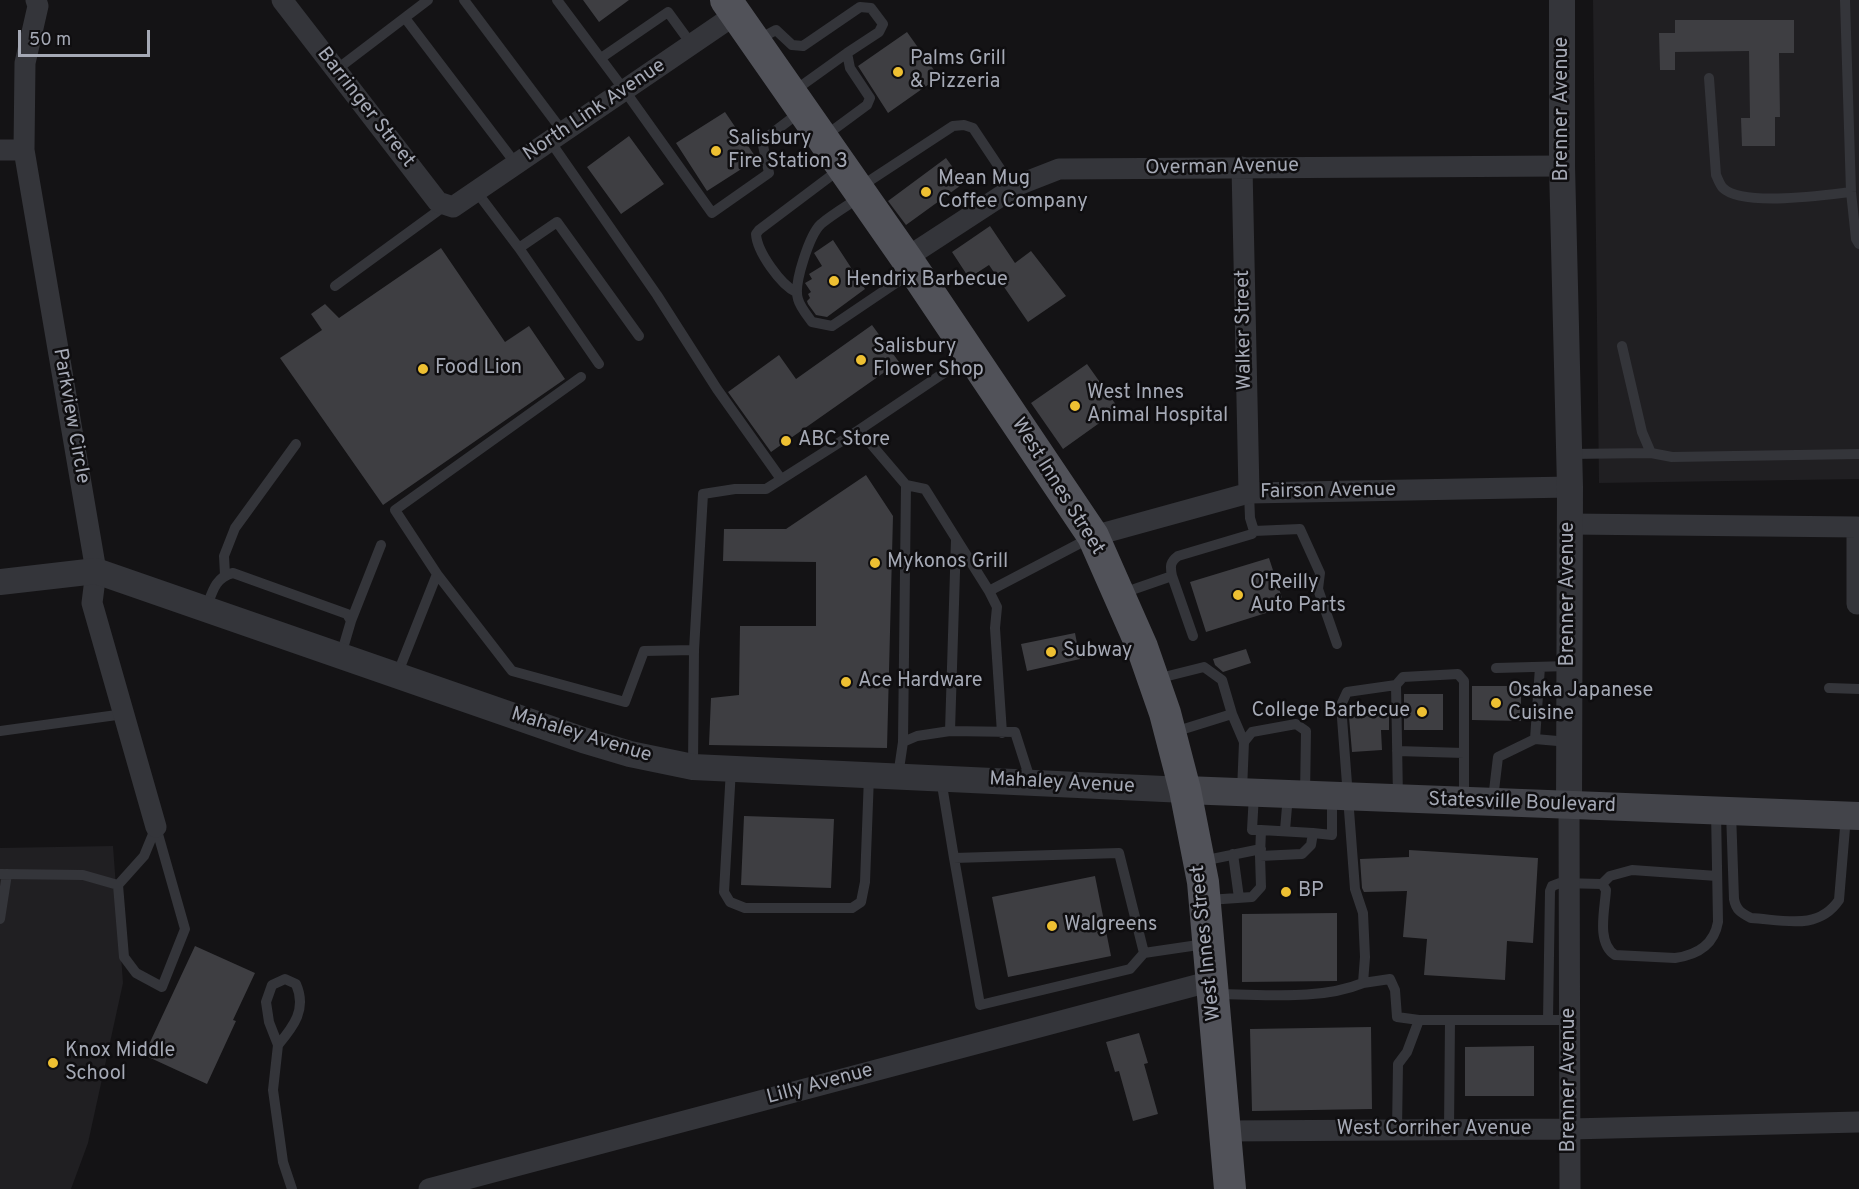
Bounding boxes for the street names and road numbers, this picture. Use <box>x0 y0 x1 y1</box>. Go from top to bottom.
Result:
street label: Brenner Avenue <box>1551 37 1575 181</box>
street label: Barringer Street <box>311 43 419 173</box>
street label: North Link Avenue <box>519 55 671 167</box>
street label: Overman Avenue <box>1145 155 1299 181</box>
street label: Walker Street <box>1232 270 1258 390</box>
street label: Parkview Circle <box>46 346 94 486</box>
street label: West Innes Street <box>1005 414 1109 560</box>
street label: Fairson Avenue <box>1260 479 1396 505</box>
street label: Brenner Avenue <box>1557 522 1581 666</box>
street label: Mahaley Avenue <box>508 703 654 769</box>
street label: Mahaley Avenue <box>989 768 1135 800</box>
street label: Statesville Boulevard <box>1428 789 1616 819</box>
street label: West Innes Street <box>1187 864 1227 1022</box>
street label: Brenner Avenue <box>1558 1008 1582 1152</box>
street label: Lilly Avenue <box>764 1059 876 1111</box>
street label: West Corriher Avenue <box>1337 1118 1531 1142</box>

